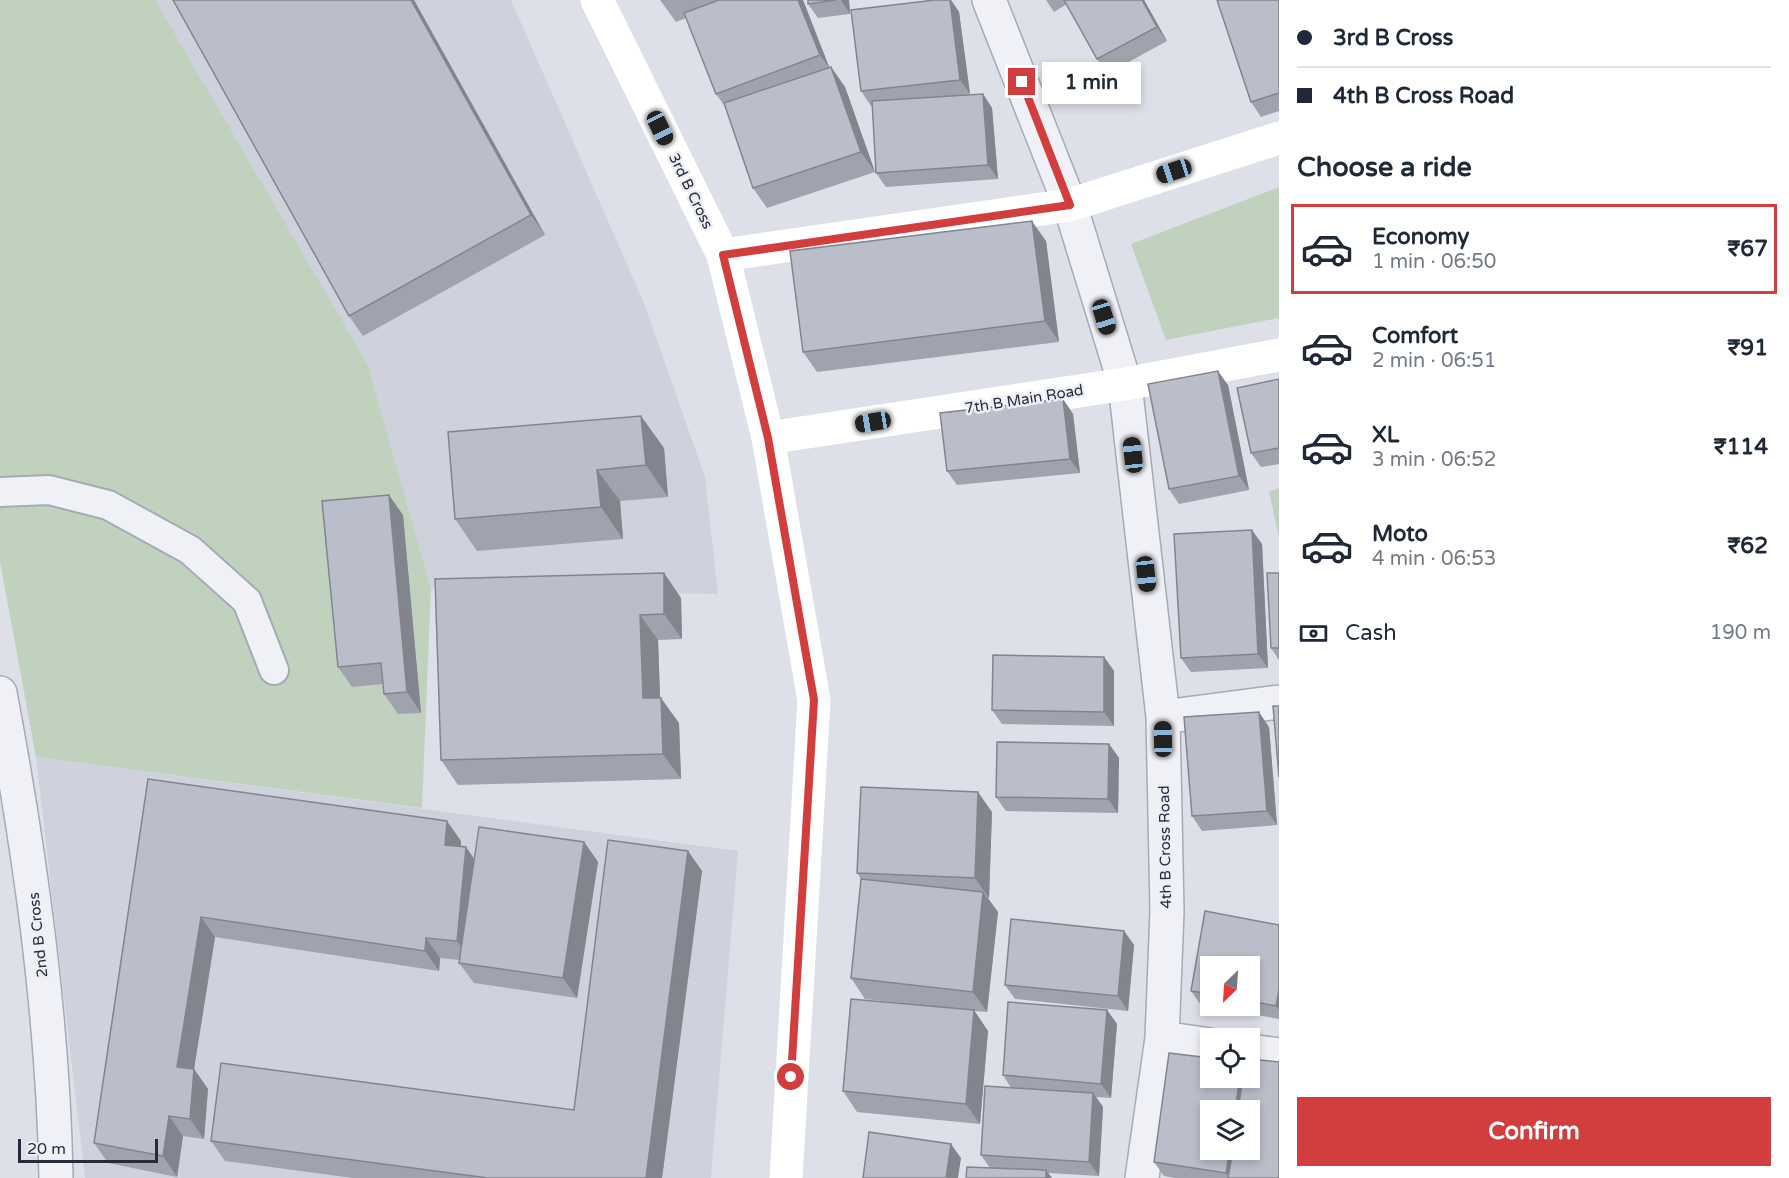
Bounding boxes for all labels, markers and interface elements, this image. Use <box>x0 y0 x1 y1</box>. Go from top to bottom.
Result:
text: 3rd B Cross <box>1333 25 1453 51</box>
callout: 1 min <box>1043 61 1142 103</box>
route end <box>1008 68 1035 95</box>
text: 1 min <box>1065 71 1118 95</box>
text: 4th B Cross Road <box>1333 83 1514 109</box>
car <box>644 108 676 148</box>
street label: 3rd B Cross <box>665 150 717 232</box>
text: Choose a ride <box>1297 151 1472 184</box>
car <box>1154 157 1194 185</box>
icon: car <box>1300 222 1354 276</box>
text: Economy <box>1372 224 1469 250</box>
text: ₹67 <box>1727 236 1768 262</box>
text: 1 min · 06:50 <box>1372 250 1496 274</box>
car <box>1090 297 1118 337</box>
icon: car <box>1300 321 1354 375</box>
text: Comfort <box>1372 323 1458 349</box>
text: ₹91 <box>1727 335 1768 361</box>
text: 2 min · 06:51 <box>1372 349 1496 373</box>
street label: 7th B Main Road <box>963 381 1085 417</box>
car <box>854 410 892 434</box>
icon: car <box>1300 420 1354 474</box>
text: XL <box>1372 422 1399 448</box>
text: ₹114 <box>1714 434 1768 460</box>
car <box>1122 436 1144 474</box>
text: 3 min · 06:52 <box>1372 448 1496 472</box>
icon: car <box>1300 519 1354 573</box>
text: Moto <box>1372 521 1428 547</box>
text: ₹62 <box>1727 533 1768 559</box>
text: 4 min · 06:53 <box>1372 547 1496 571</box>
car <box>1135 555 1157 593</box>
icon: cash <box>1297 617 1330 650</box>
text: Cash <box>1345 620 1397 646</box>
text: 190 m <box>1710 621 1771 645</box>
car <box>1154 721 1172 757</box>
street label: 4th B Cross Road <box>1155 785 1175 909</box>
street label: 2nd B Cross <box>25 892 51 978</box>
north arrow <box>1200 956 1260 1016</box>
map controls <box>1200 956 1260 1160</box>
button: locate <box>1200 1028 1260 1088</box>
route start <box>777 1063 804 1090</box>
button: Confirm <box>1297 1097 1771 1166</box>
button: layers <box>1200 1100 1260 1160</box>
scale bar <box>18 1136 158 1164</box>
text: 20 m <box>27 1139 66 1159</box>

